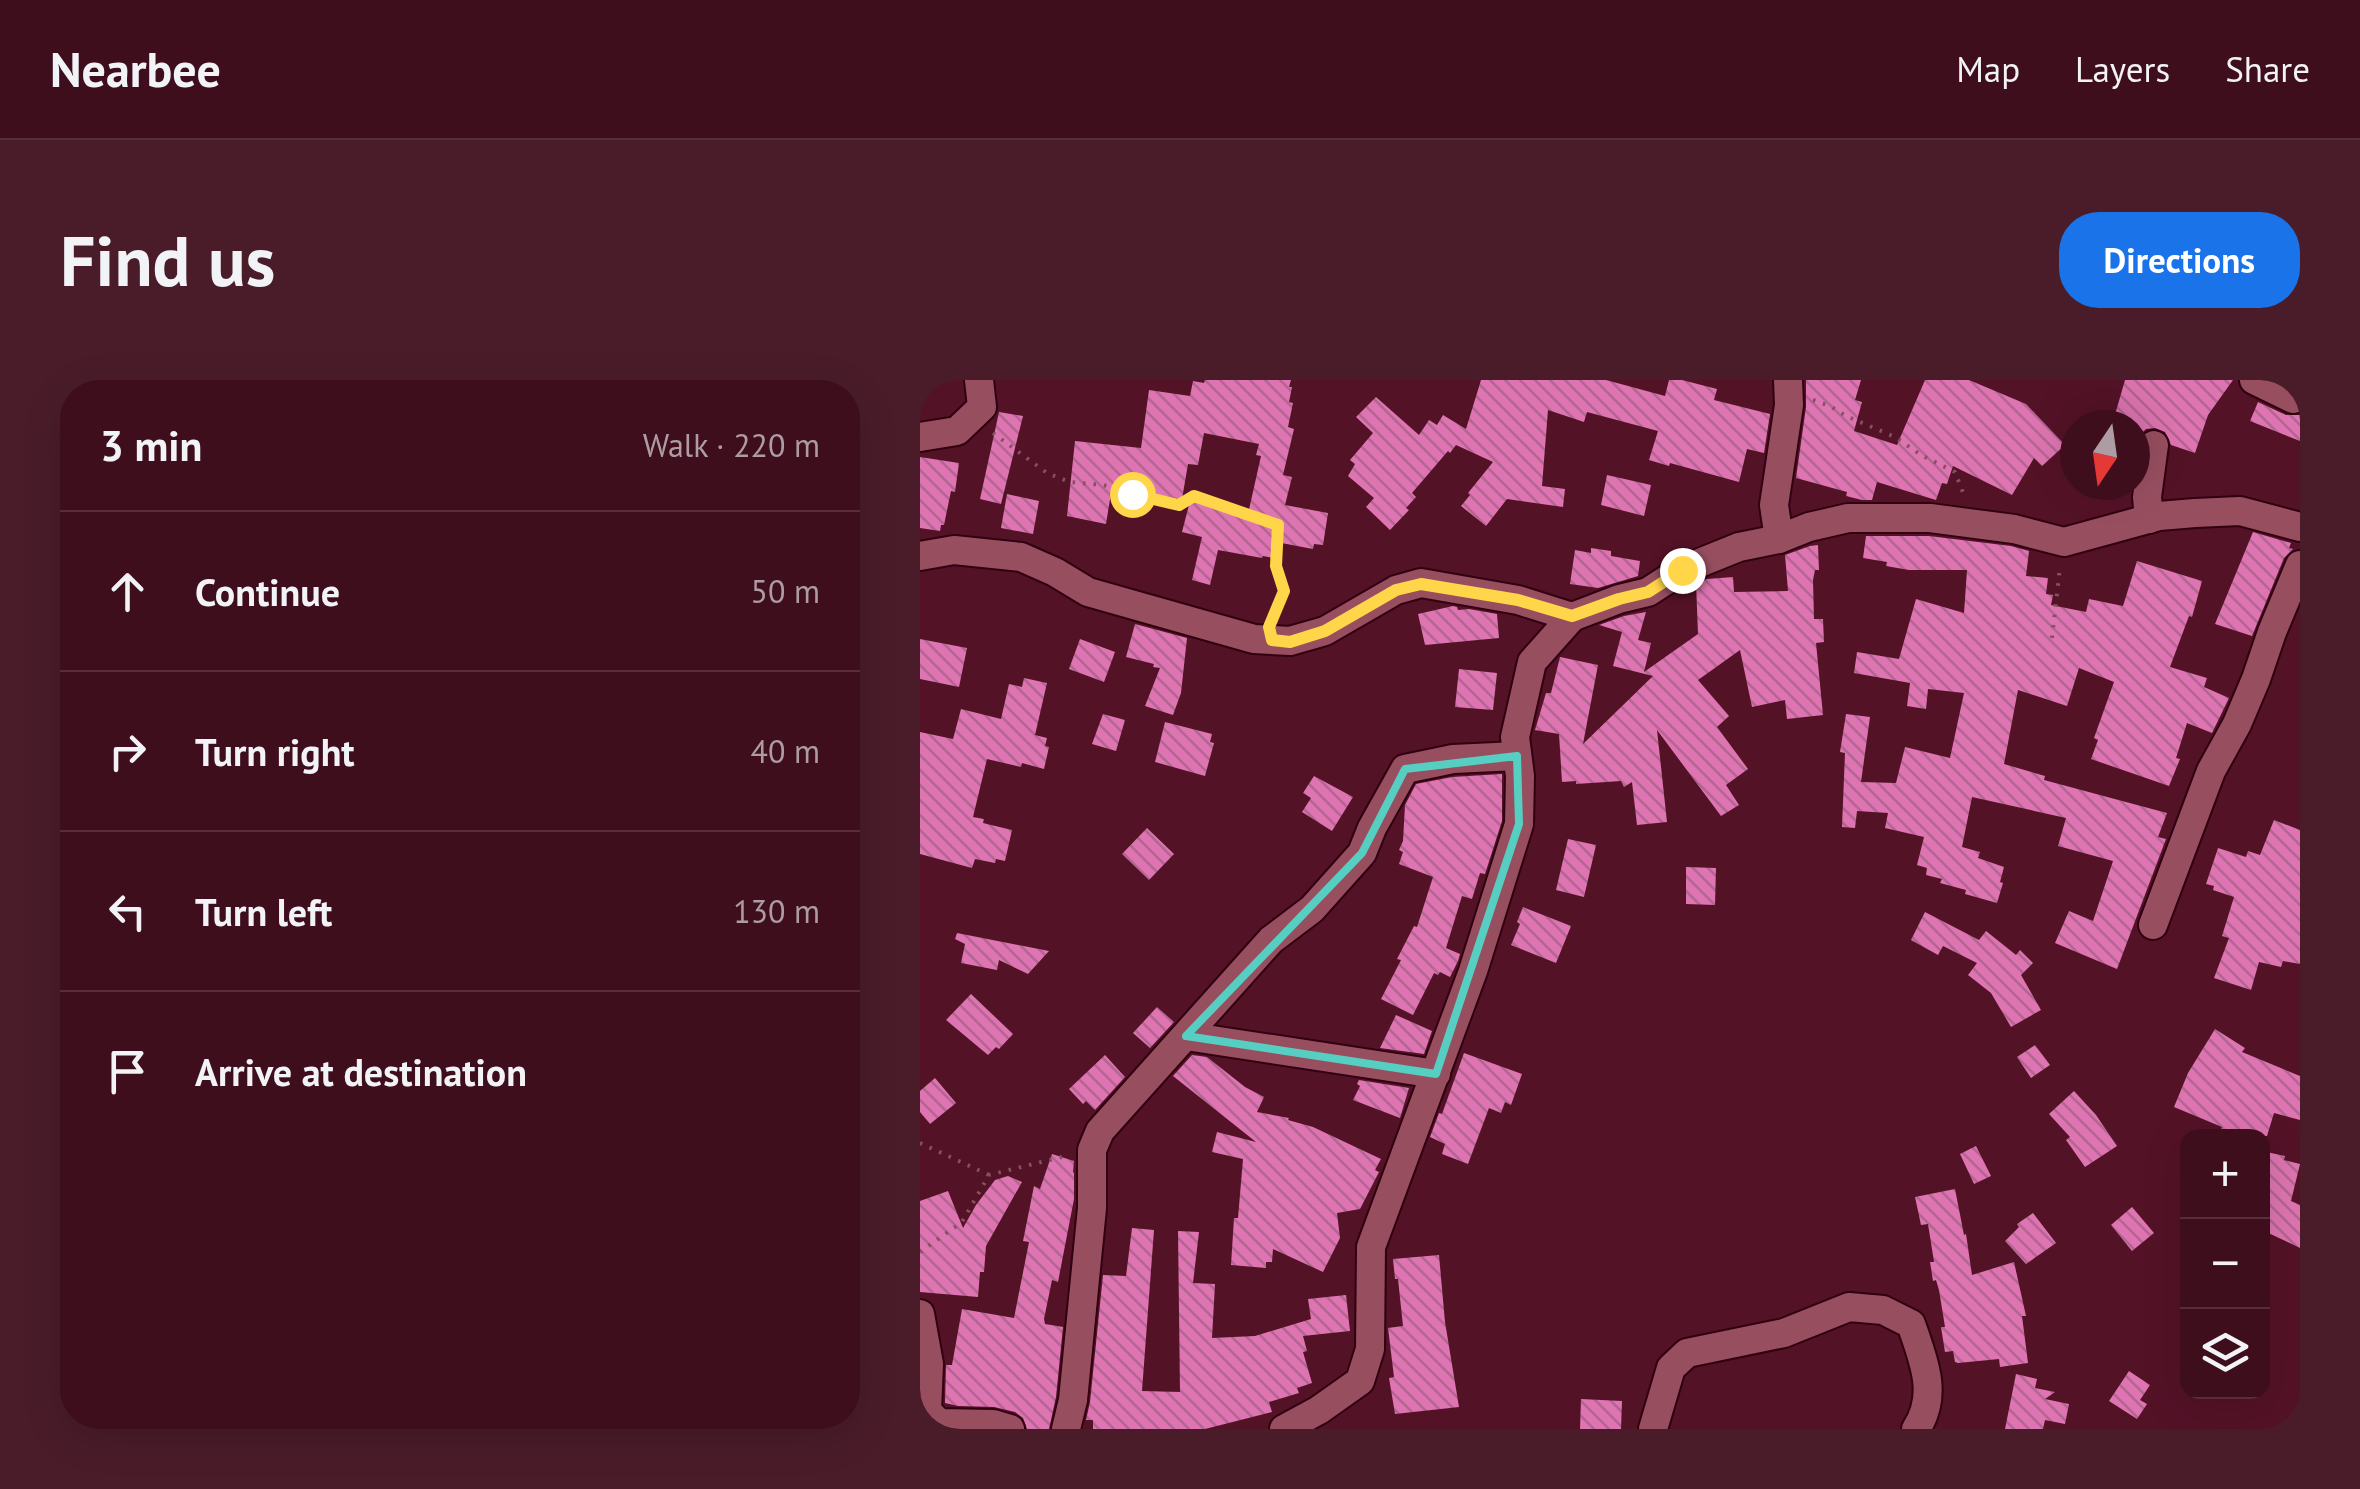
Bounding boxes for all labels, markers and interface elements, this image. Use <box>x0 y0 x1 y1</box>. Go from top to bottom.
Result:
text: Nearbee <box>50 38 221 100</box>
text: Map <box>1956 46 2020 92</box>
text: Layers <box>2075 46 2170 92</box>
text: Share <box>2225 46 2310 92</box>
button: Directions <box>2059 212 2300 308</box>
text: Find us <box>60 215 275 305</box>
north arrow <box>2060 410 2150 500</box>
text: 3 min <box>100 418 202 473</box>
text: Walk · 220 m <box>643 424 820 466</box>
route start <box>1110 472 1156 518</box>
route end <box>1660 548 1706 594</box>
icon: ahead <box>100 564 155 619</box>
text: Continue <box>195 567 340 616</box>
text: 50 m <box>751 570 820 612</box>
icon: right <box>100 724 155 779</box>
text: Turn right <box>195 727 355 776</box>
text: 40 m <box>751 730 820 772</box>
icon: left <box>100 884 155 939</box>
text: Turn left <box>195 887 332 936</box>
text: 130 m <box>733 890 820 932</box>
icon: arrive <box>100 1044 155 1099</box>
text: Arrive at destination <box>195 1047 527 1096</box>
map controls <box>2180 1129 2270 1399</box>
button: + <box>2180 1129 2270 1219</box>
button: − <box>2180 1219 2270 1309</box>
button: layers <box>2180 1309 2270 1399</box>

